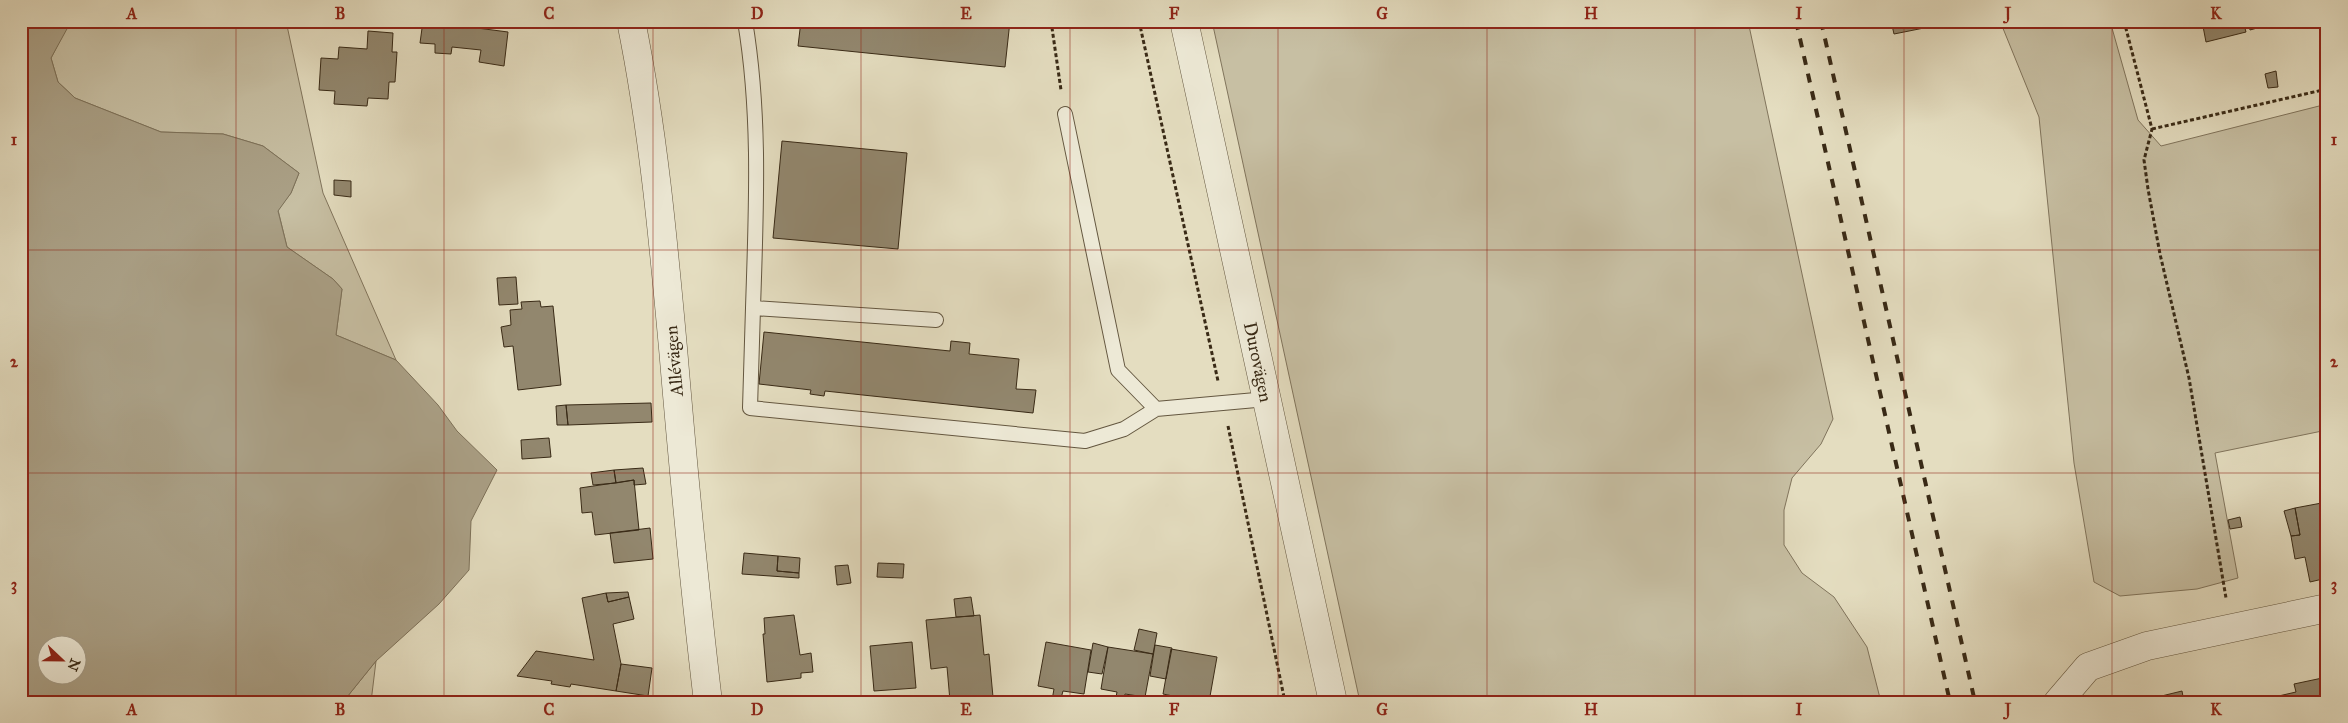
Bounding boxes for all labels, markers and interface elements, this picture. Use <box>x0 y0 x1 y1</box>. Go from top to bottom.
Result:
text: A <box>126 4 138 23</box>
text: B <box>335 4 345 23</box>
text: C <box>544 4 555 23</box>
text: D <box>751 4 764 23</box>
text: E <box>960 4 972 23</box>
text: F <box>1169 4 1180 23</box>
text: G <box>1376 4 1388 23</box>
text: H <box>1584 4 1598 23</box>
text: I <box>1796 4 1803 23</box>
text: J <box>2003 4 2012 24</box>
text: K <box>2210 4 2222 23</box>
text: 1 <box>11 130 18 149</box>
text: 1 <box>2331 130 2338 149</box>
street label: Durovägen <box>1238 320 1277 405</box>
street label: Allévägen <box>660 324 689 398</box>
text: 2 <box>10 352 19 371</box>
text: 2 <box>2330 352 2339 371</box>
text: 3 <box>11 575 17 595</box>
text: 3 <box>2331 575 2337 595</box>
north arrow <box>38 636 88 686</box>
text: N <box>63 656 84 673</box>
text: A <box>126 700 138 719</box>
text: B <box>335 700 345 719</box>
text: C <box>544 700 555 719</box>
text: D <box>751 700 764 719</box>
text: E <box>960 700 972 719</box>
text: F <box>1169 700 1180 719</box>
text: G <box>1376 700 1388 719</box>
text: H <box>1584 700 1598 719</box>
text: I <box>1796 700 1803 719</box>
text: J <box>2003 700 2012 720</box>
text: K <box>2210 700 2222 719</box>

